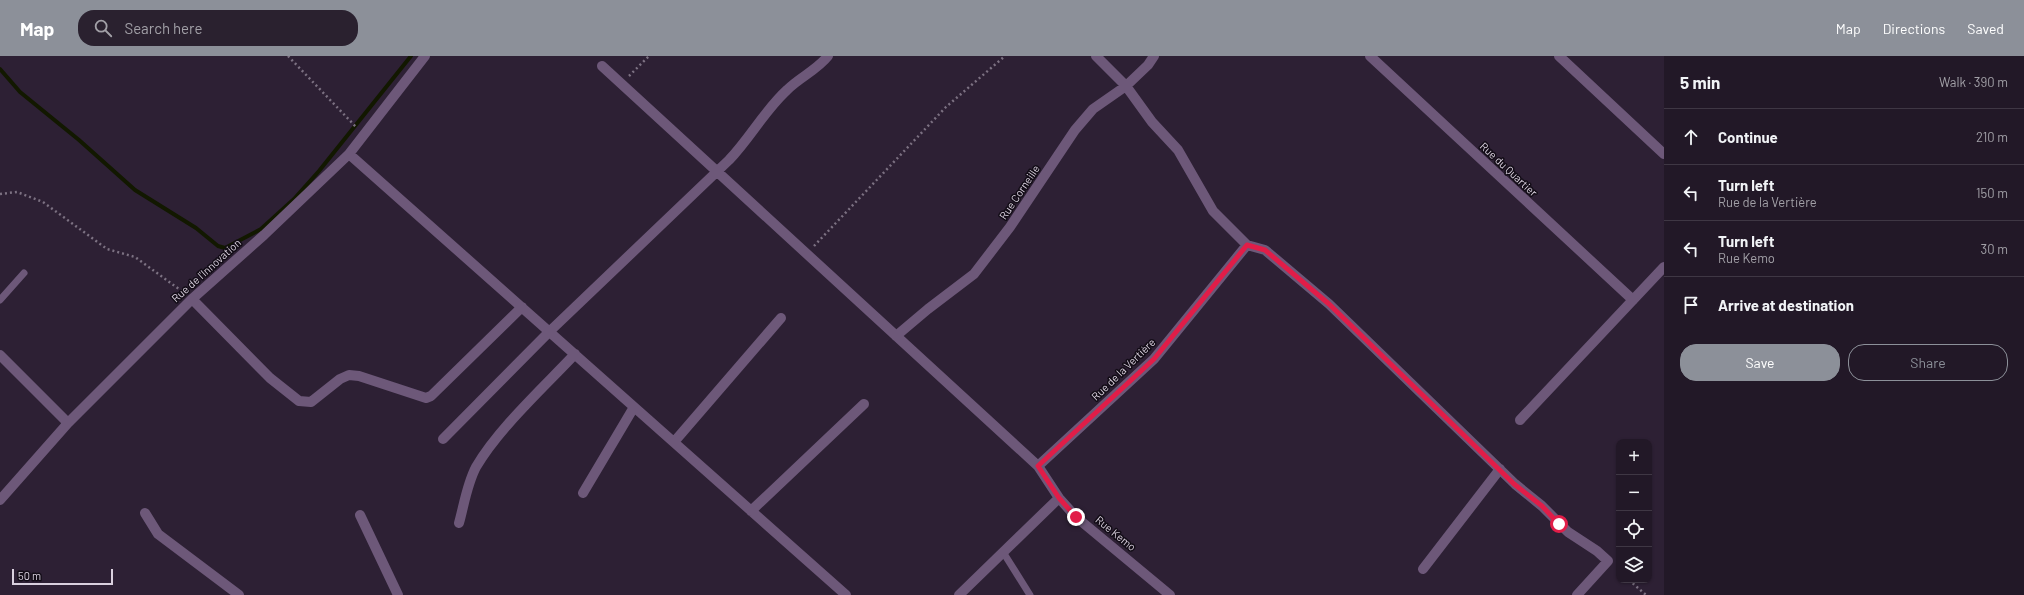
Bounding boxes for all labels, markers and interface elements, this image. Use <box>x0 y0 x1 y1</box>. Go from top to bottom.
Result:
search box <box>78 10 358 46</box>
text: Map <box>20 17 54 40</box>
icon: search <box>92 17 114 39</box>
text: Search here <box>124 19 202 37</box>
text: Map <box>1836 20 1861 37</box>
text: Directions <box>1883 20 1945 37</box>
text: Saved <box>1967 20 2004 37</box>
text: 5 min <box>1680 72 1720 92</box>
text: Walk · 390 m <box>1939 74 2008 90</box>
icon: ahead <box>1680 126 1702 148</box>
text: Continue <box>1718 128 1778 146</box>
text: 210 m <box>1976 129 2008 145</box>
street label: Rue du Quartier <box>1478 139 1540 199</box>
street label: Rue Corneille <box>996 162 1042 222</box>
text: Turn left <box>1718 176 1774 194</box>
icon: left <box>1680 182 1702 204</box>
text: 150 m <box>1976 185 2008 201</box>
text: Rue de la Vertière <box>1718 194 1817 210</box>
text: Turn left <box>1718 232 1774 250</box>
street label: Rue de l'Innovation <box>169 235 243 304</box>
icon: left <box>1680 238 1702 260</box>
text: 30 m <box>1981 241 2008 257</box>
text: Rue Kemo <box>1718 250 1775 266</box>
icon: arrive <box>1680 294 1702 316</box>
text: Arrive at destination <box>1718 296 1854 314</box>
street label: Rue de la Vertière <box>1088 335 1158 403</box>
button: Save <box>1680 344 1840 381</box>
button: Share <box>1848 344 2008 381</box>
map controls <box>1616 439 1652 583</box>
button: + <box>1616 439 1652 475</box>
button: − <box>1616 475 1652 511</box>
route end <box>1067 508 1085 526</box>
button: locate <box>1616 511 1652 547</box>
street label: Rue Kemo <box>1093 513 1139 553</box>
route start <box>1550 515 1568 533</box>
button: layers <box>1616 547 1652 583</box>
scale bar <box>12 567 113 586</box>
text: 50 m <box>18 569 41 582</box>

